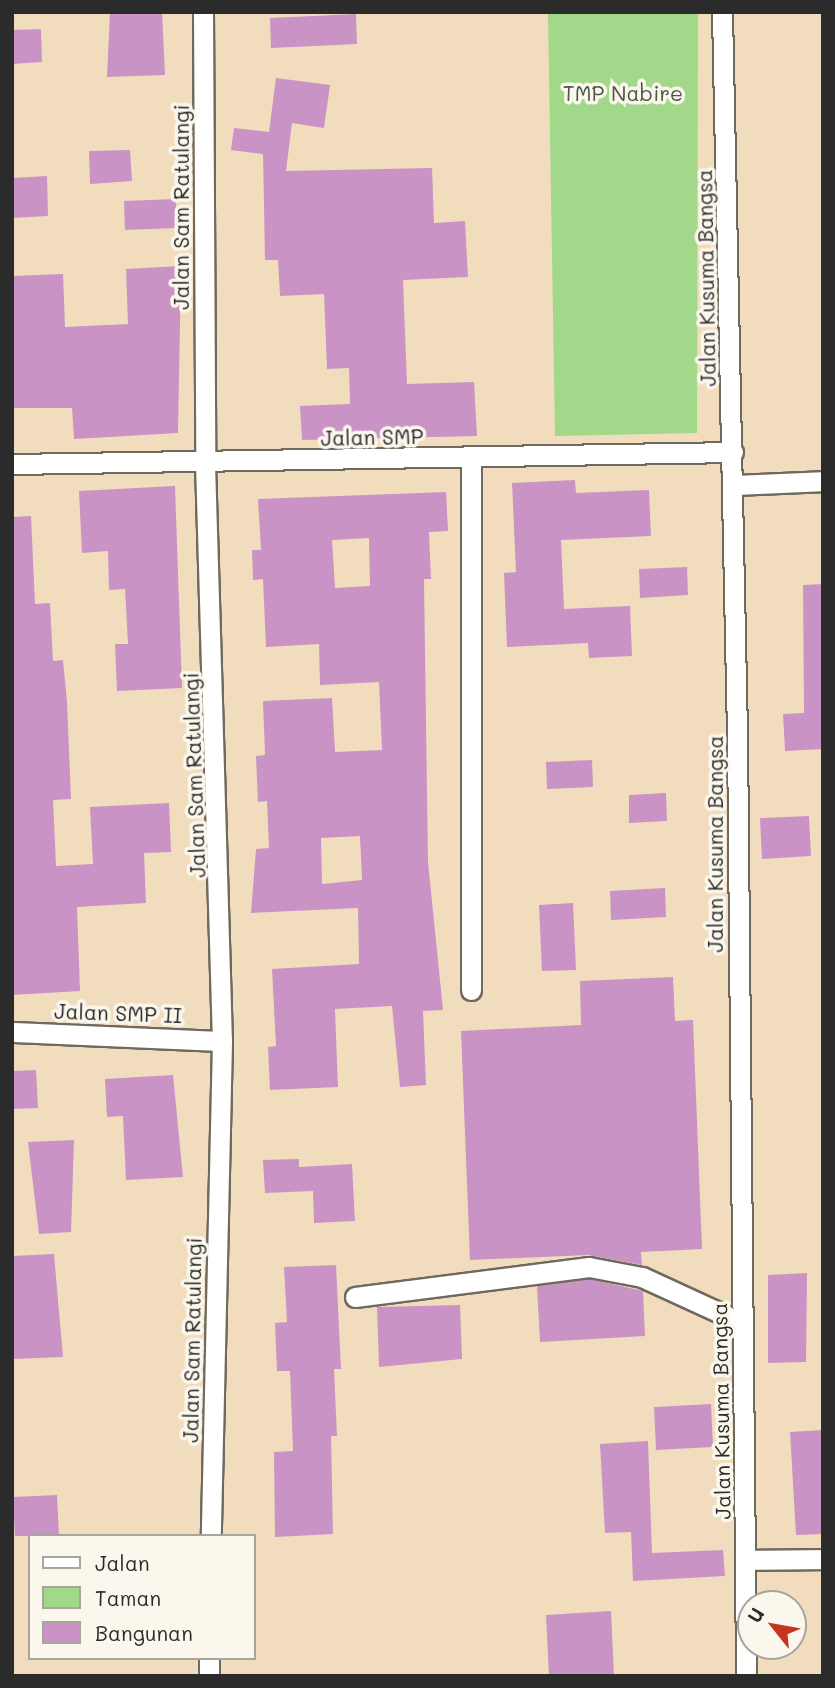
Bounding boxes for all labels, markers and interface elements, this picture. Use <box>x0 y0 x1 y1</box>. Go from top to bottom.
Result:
park label: TMP Nabire <box>563 80 683 106</box>
street label: Jalan Sam Ratulangi <box>168 104 194 310</box>
street label: Jalan Kusuma Bangsa <box>692 169 720 387</box>
street label: Jalan SMP <box>320 424 424 450</box>
street label: Jalan Sam Ratulangi <box>178 672 210 878</box>
street label: Jalan Kusuma Bangsa <box>702 735 728 953</box>
street label: Jalan SMP II <box>54 998 182 1028</box>
street label: Jalan Sam Ratulangi <box>178 1237 206 1443</box>
street label: Jalan Kusuma Bangsa <box>707 1302 735 1520</box>
legend <box>28 1534 256 1660</box>
text: Jalan <box>95 1549 150 1576</box>
text: Taman <box>95 1584 161 1611</box>
north arrow <box>737 1590 807 1660</box>
text: U <box>741 1603 769 1627</box>
text: Bangunan <box>95 1619 193 1646</box>

